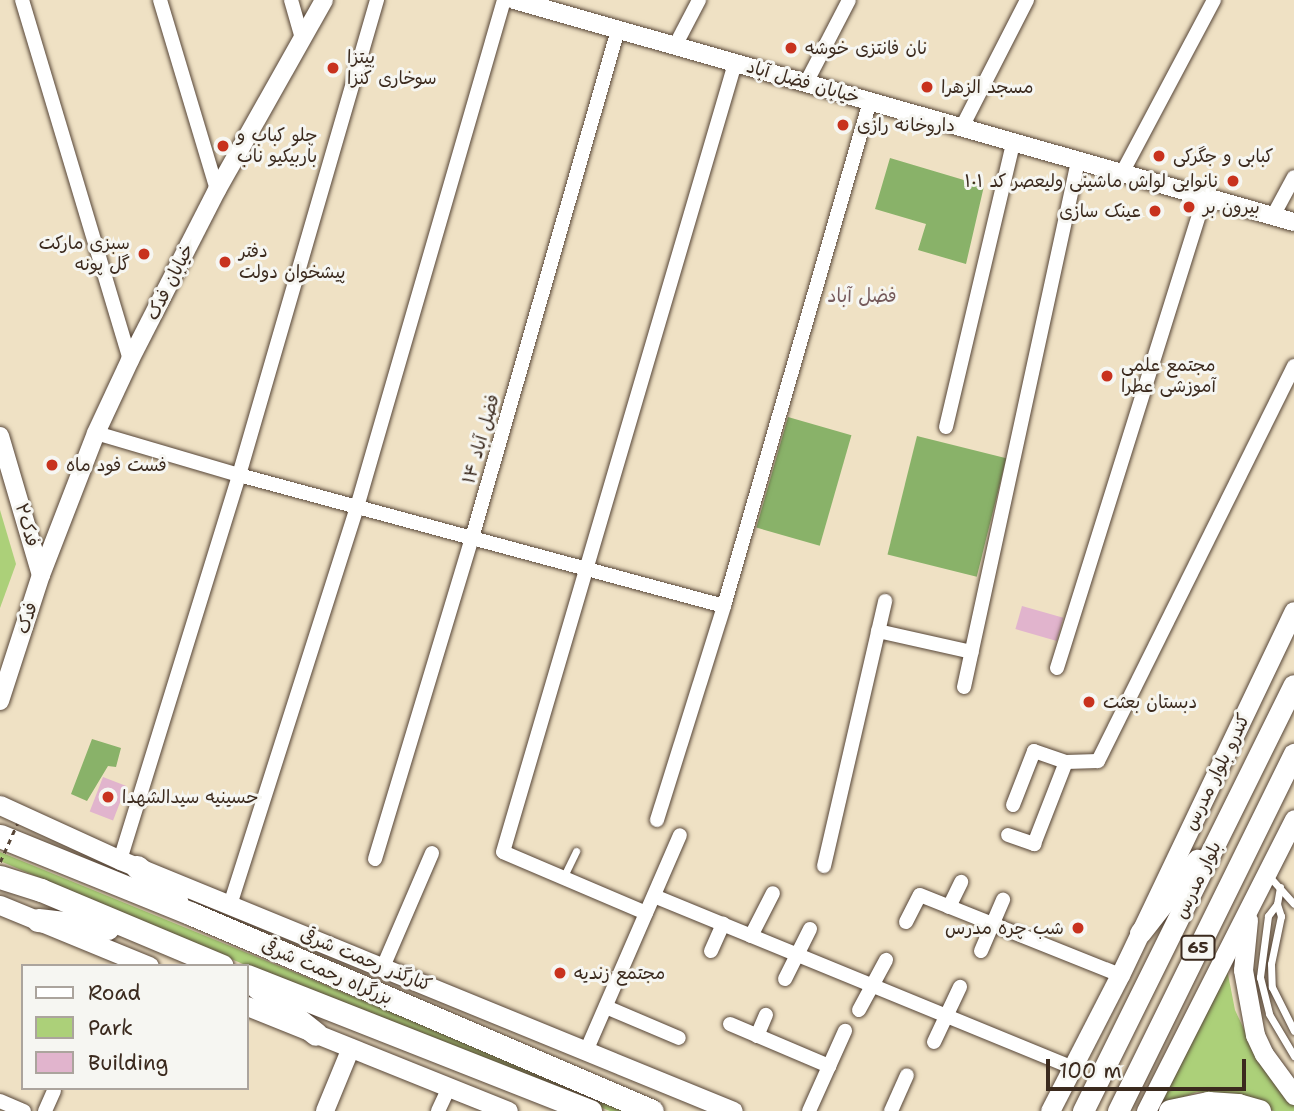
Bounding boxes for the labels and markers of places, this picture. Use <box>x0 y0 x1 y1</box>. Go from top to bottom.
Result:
place label: نان فانتزی خوشه <box>805 37 927 59</box>
marker: نان فانتزی خوشه <box>783 40 799 56</box>
place label: پيتزا سوخارى كنزا <box>347 47 437 90</box>
marker: پيتزا سوخارى كنزا <box>325 60 341 76</box>
place label: مسجد الزهرا <box>941 76 1033 98</box>
marker: مسجد الزهرا <box>919 79 935 95</box>
place label: داروخانه رازی <box>857 114 955 136</box>
marker: داروخانه رازی <box>835 117 851 133</box>
place label: چلو کباب و باربیکیو ناب <box>237 125 318 168</box>
marker: چلو کباب و باربیکیو ناب <box>215 138 231 154</box>
place label: کبابی و جگرکی <box>1173 145 1273 167</box>
marker: کبابی و جگرکی <box>1151 148 1167 164</box>
place label: نانوایی لواش ماشینی ولیعصر کد ۱۰۱ <box>964 170 1219 192</box>
marker: نانوایی لواش ماشینی ولیعصر کد ۱۰۱ <box>1225 173 1241 189</box>
place label: بیرون بر <box>1203 196 1260 218</box>
marker: بیرون بر <box>1181 199 1197 215</box>
place label: عینک سازی <box>1059 200 1141 222</box>
marker: عینک سازی <box>1147 203 1163 219</box>
place label: سبزی مارکت گل پونه <box>39 233 130 276</box>
place label: دفتر پیشخوان دولت <box>239 241 346 284</box>
marker: سبزی مارکت گل پونه <box>136 246 152 262</box>
marker: دفتر پیشخوان دولت <box>217 254 233 270</box>
place label: مجتمع علمی آموزشی عطرا <box>1121 355 1216 398</box>
marker: مجتمع علمی آموزشی عطرا <box>1099 368 1115 384</box>
place label: فست فود ماه <box>66 454 167 476</box>
marker: فست فود ماه <box>44 457 60 473</box>
place label: دبستان بعثت <box>1103 691 1197 713</box>
marker: دبستان بعثت <box>1081 694 1097 710</box>
place label: حسینیه سیدالشهدا <box>122 786 259 808</box>
marker: حسینیه سیدالشهدا <box>100 789 116 805</box>
place label: شب چره مدرس <box>945 917 1064 939</box>
marker: شب چره مدرس <box>1070 920 1086 936</box>
place label: مجتمع زندیه <box>574 962 665 984</box>
marker: مجتمع زندیه <box>552 965 568 981</box>

